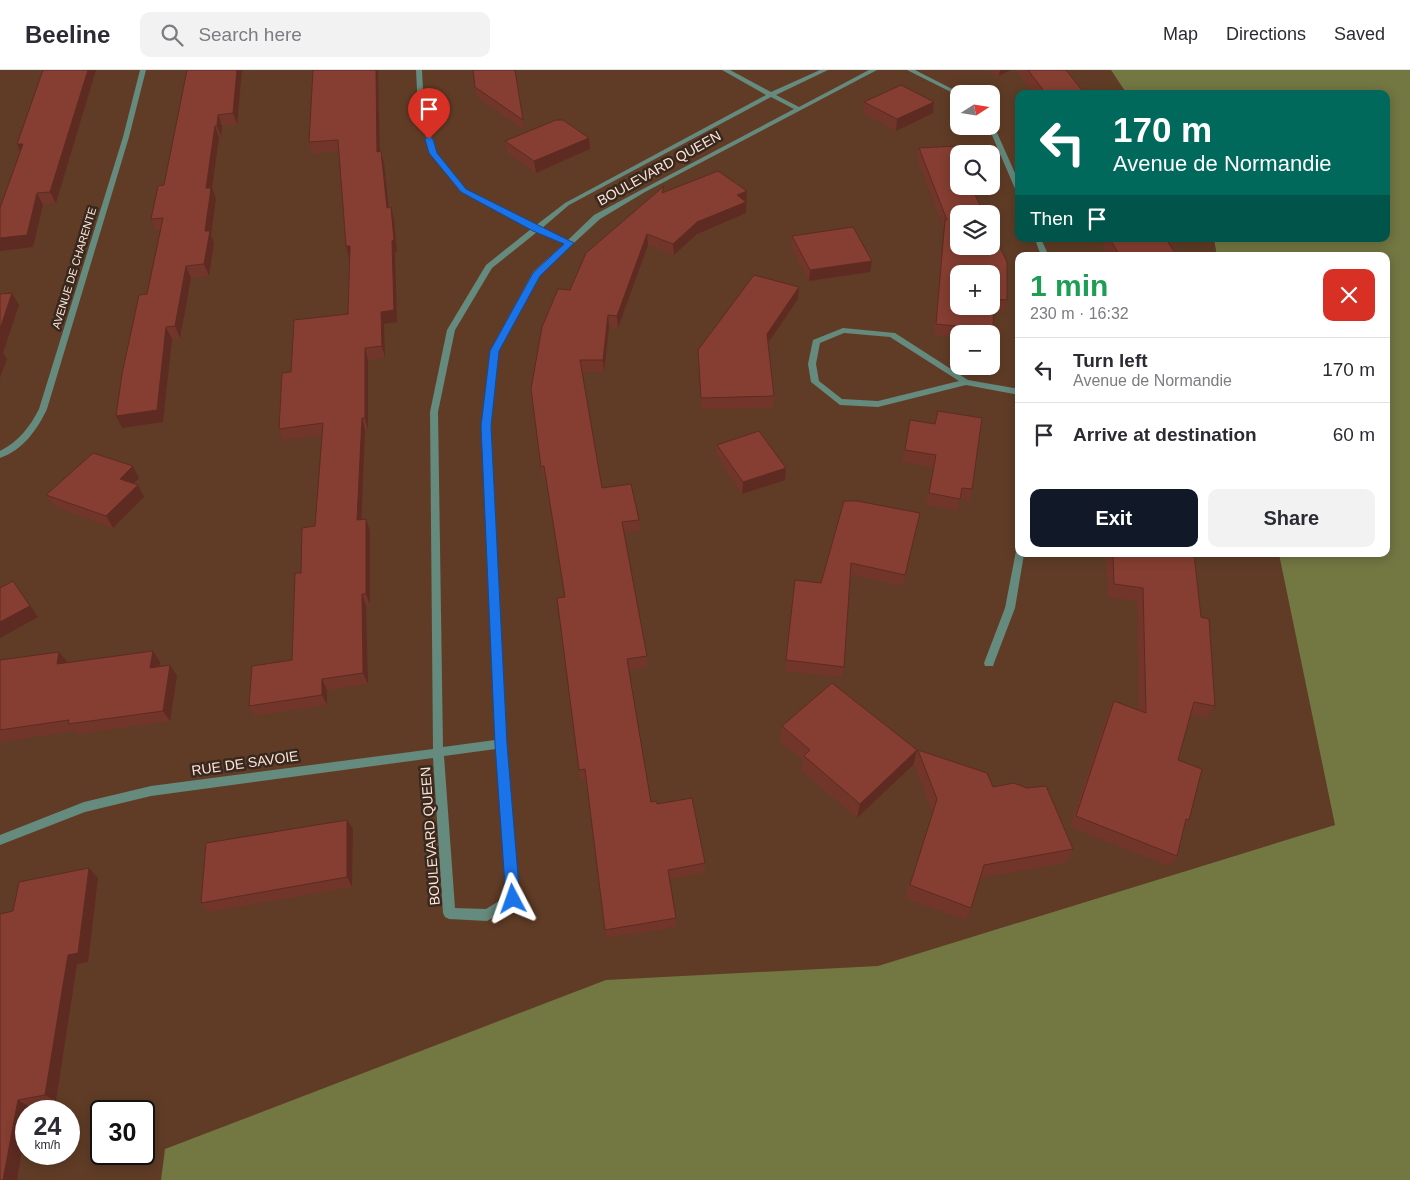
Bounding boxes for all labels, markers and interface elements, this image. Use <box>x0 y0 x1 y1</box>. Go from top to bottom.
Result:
search box <box>140 12 490 57</box>
text: Beeline <box>25 21 110 48</box>
icon: search <box>158 21 186 49</box>
text: Search here <box>198 24 302 45</box>
text: Map <box>1163 24 1198 44</box>
text: Directions <box>1226 24 1306 44</box>
text: Saved <box>1334 24 1385 44</box>
north arrow <box>950 85 1000 135</box>
map controls <box>950 85 1000 375</box>
pin <box>408 88 450 139</box>
icon: arrive <box>415 95 443 123</box>
icon: left <box>1030 110 1095 175</box>
text: 170 m <box>1113 110 1212 149</box>
street label: BOULEVARD QUEEN <box>594 127 724 209</box>
button: search <box>950 145 1000 195</box>
text: Avenue de Normandie <box>1113 151 1332 176</box>
button: layers <box>950 205 1000 255</box>
icon: arrive <box>1083 205 1111 233</box>
street label: AVENUE DE CHARENTE <box>50 206 98 330</box>
text: Then <box>1030 208 1073 229</box>
button: + <box>950 265 1000 315</box>
text: 1 min <box>1030 269 1108 302</box>
button: close <box>1323 269 1375 321</box>
text: 230 m · 16:32 <box>1030 305 1129 322</box>
button: − <box>950 325 1000 375</box>
text: Turn left <box>1073 350 1148 371</box>
icon: left <box>1030 356 1058 384</box>
text: 170 m <box>1322 359 1375 380</box>
text: Avenue de Normandie <box>1073 372 1232 389</box>
icon: arrive <box>1030 421 1058 449</box>
text: Arrive at destination <box>1073 424 1257 445</box>
text: 60 m <box>1333 424 1375 445</box>
button: Exit <box>1030 489 1198 547</box>
button: Share <box>1208 489 1375 547</box>
street label: RUE DE SAVOIE <box>190 748 300 778</box>
street label: BOULEVARD QUEEN <box>417 766 443 906</box>
position arrow <box>486 872 538 924</box>
speed limit sign: 30 <box>90 1100 155 1165</box>
text: 24 <box>34 1112 61 1140</box>
text: km/h <box>34 1138 61 1152</box>

